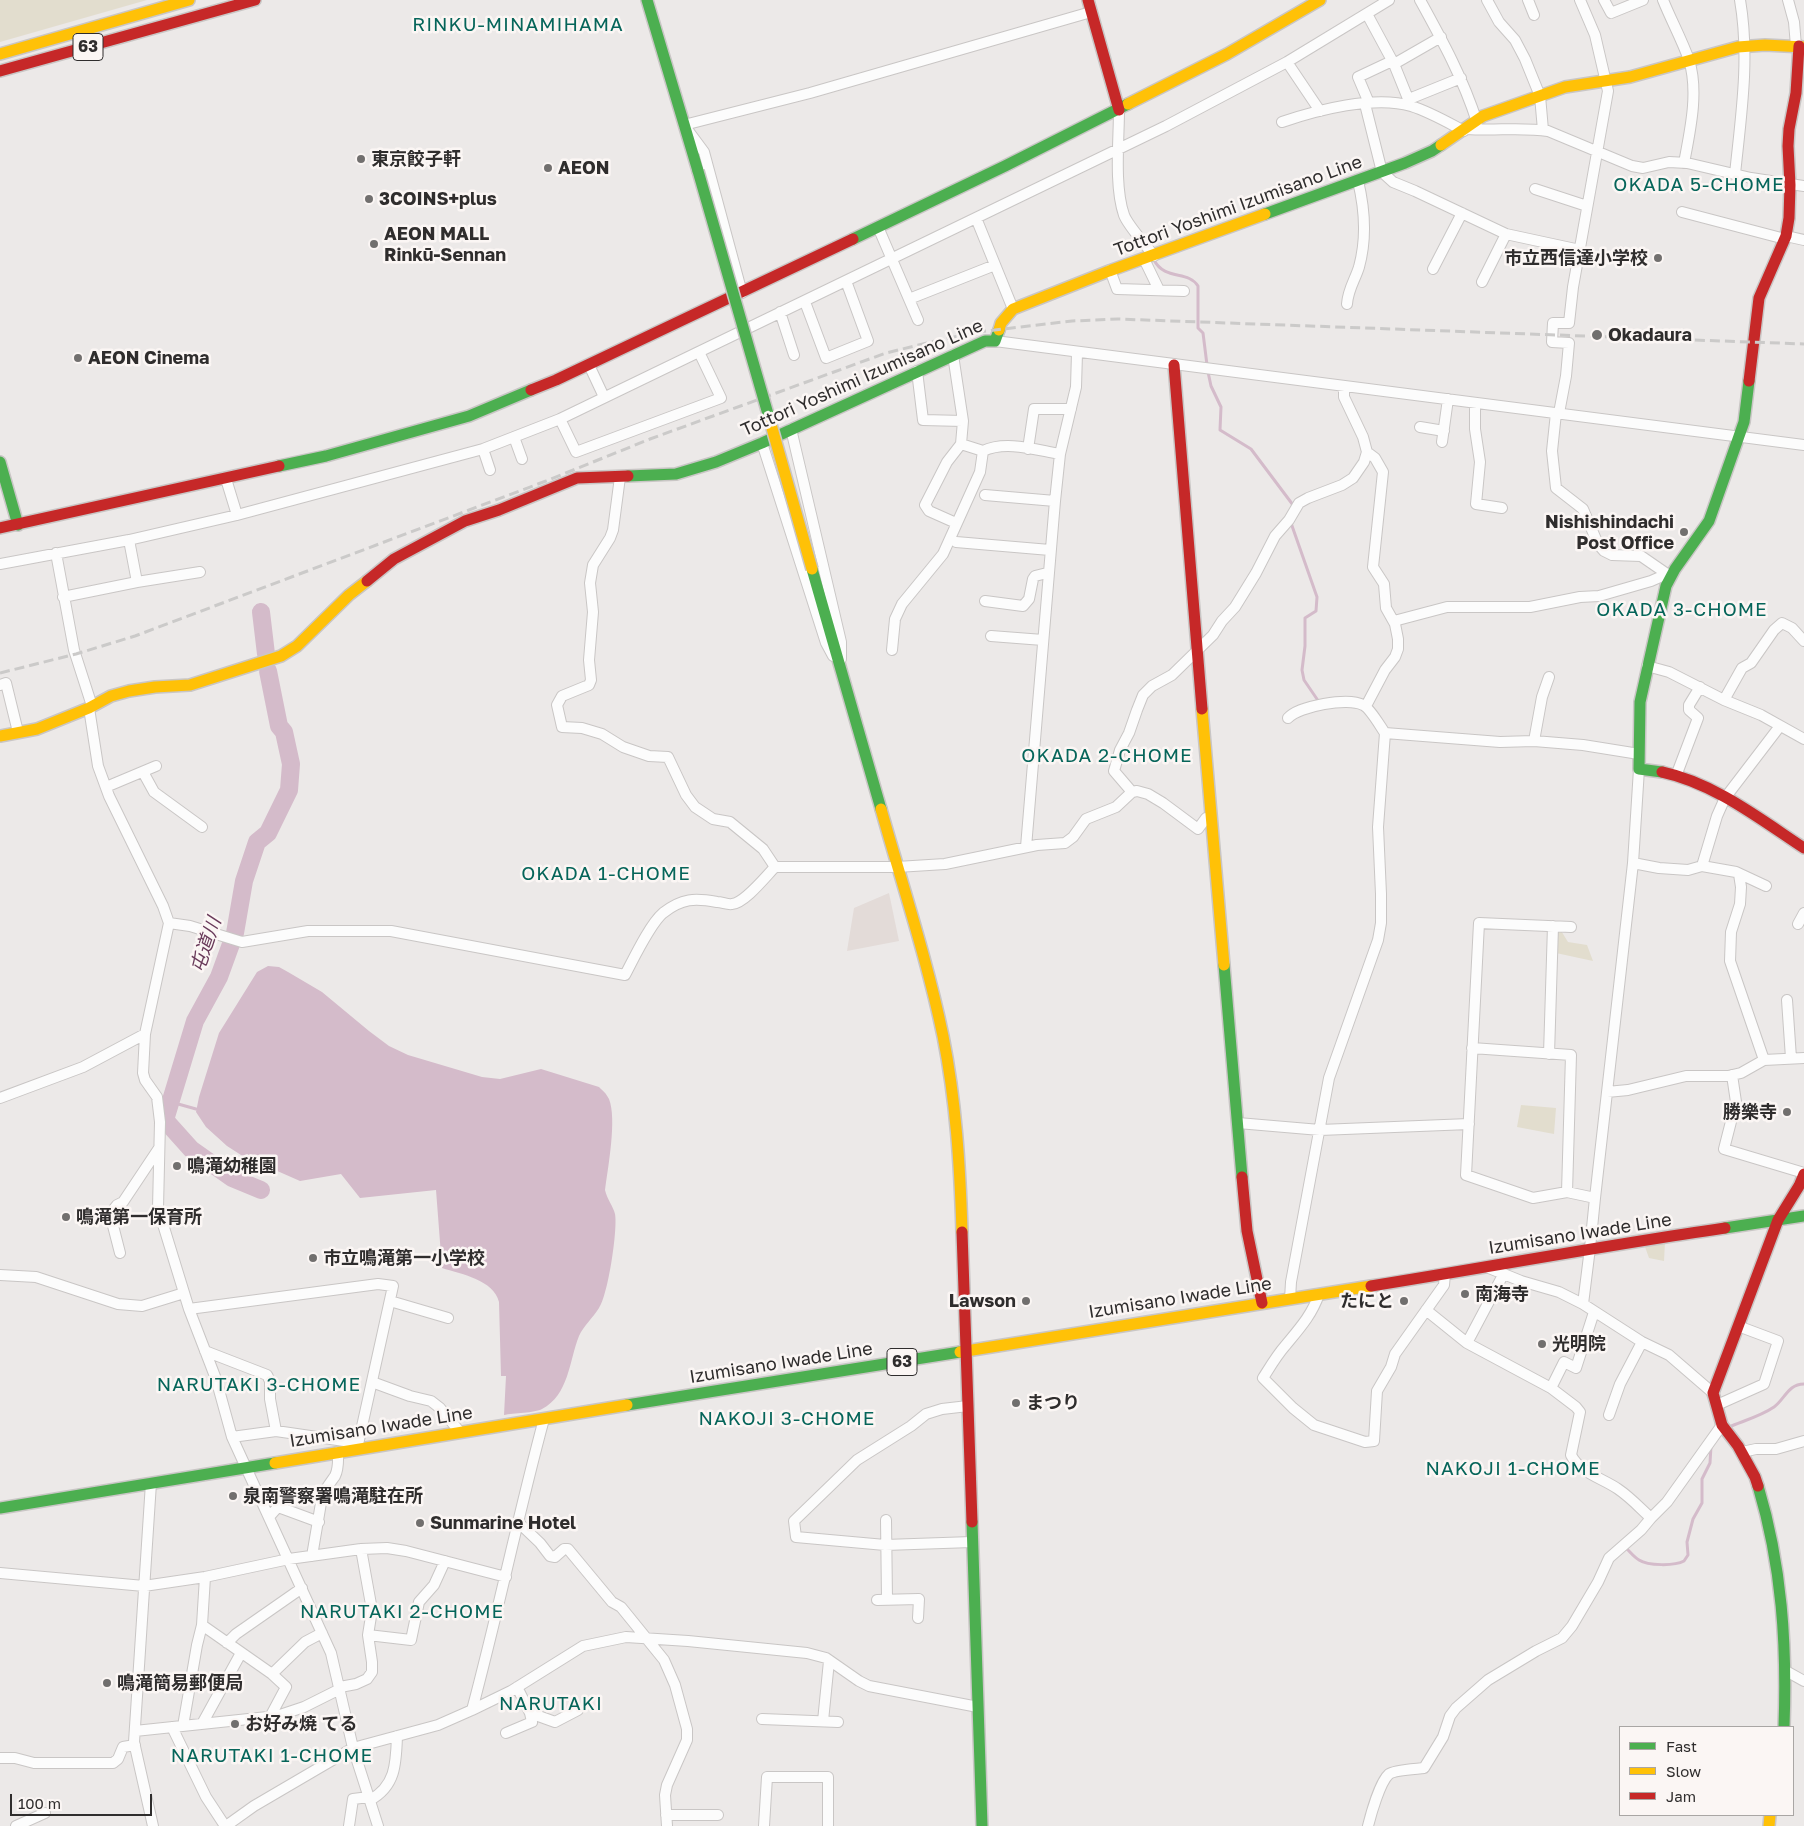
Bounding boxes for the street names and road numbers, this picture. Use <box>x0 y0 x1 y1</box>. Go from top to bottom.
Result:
road number: 63 <box>73 34 103 61</box>
street label: Tottori Yoshimi Izumisano Line <box>1111 151 1365 261</box>
street label: Tottori Yoshimi Izumisano Line <box>738 315 986 441</box>
street label: Izumisano Iwade Line <box>1487 1209 1673 1259</box>
street label: Izumisano Iwade Line <box>1087 1273 1273 1323</box>
street label: Izumisano Iwade Line <box>688 1338 874 1388</box>
road number: 63 <box>887 1348 917 1375</box>
street label: Izumisano Iwade Line <box>288 1402 474 1452</box>

